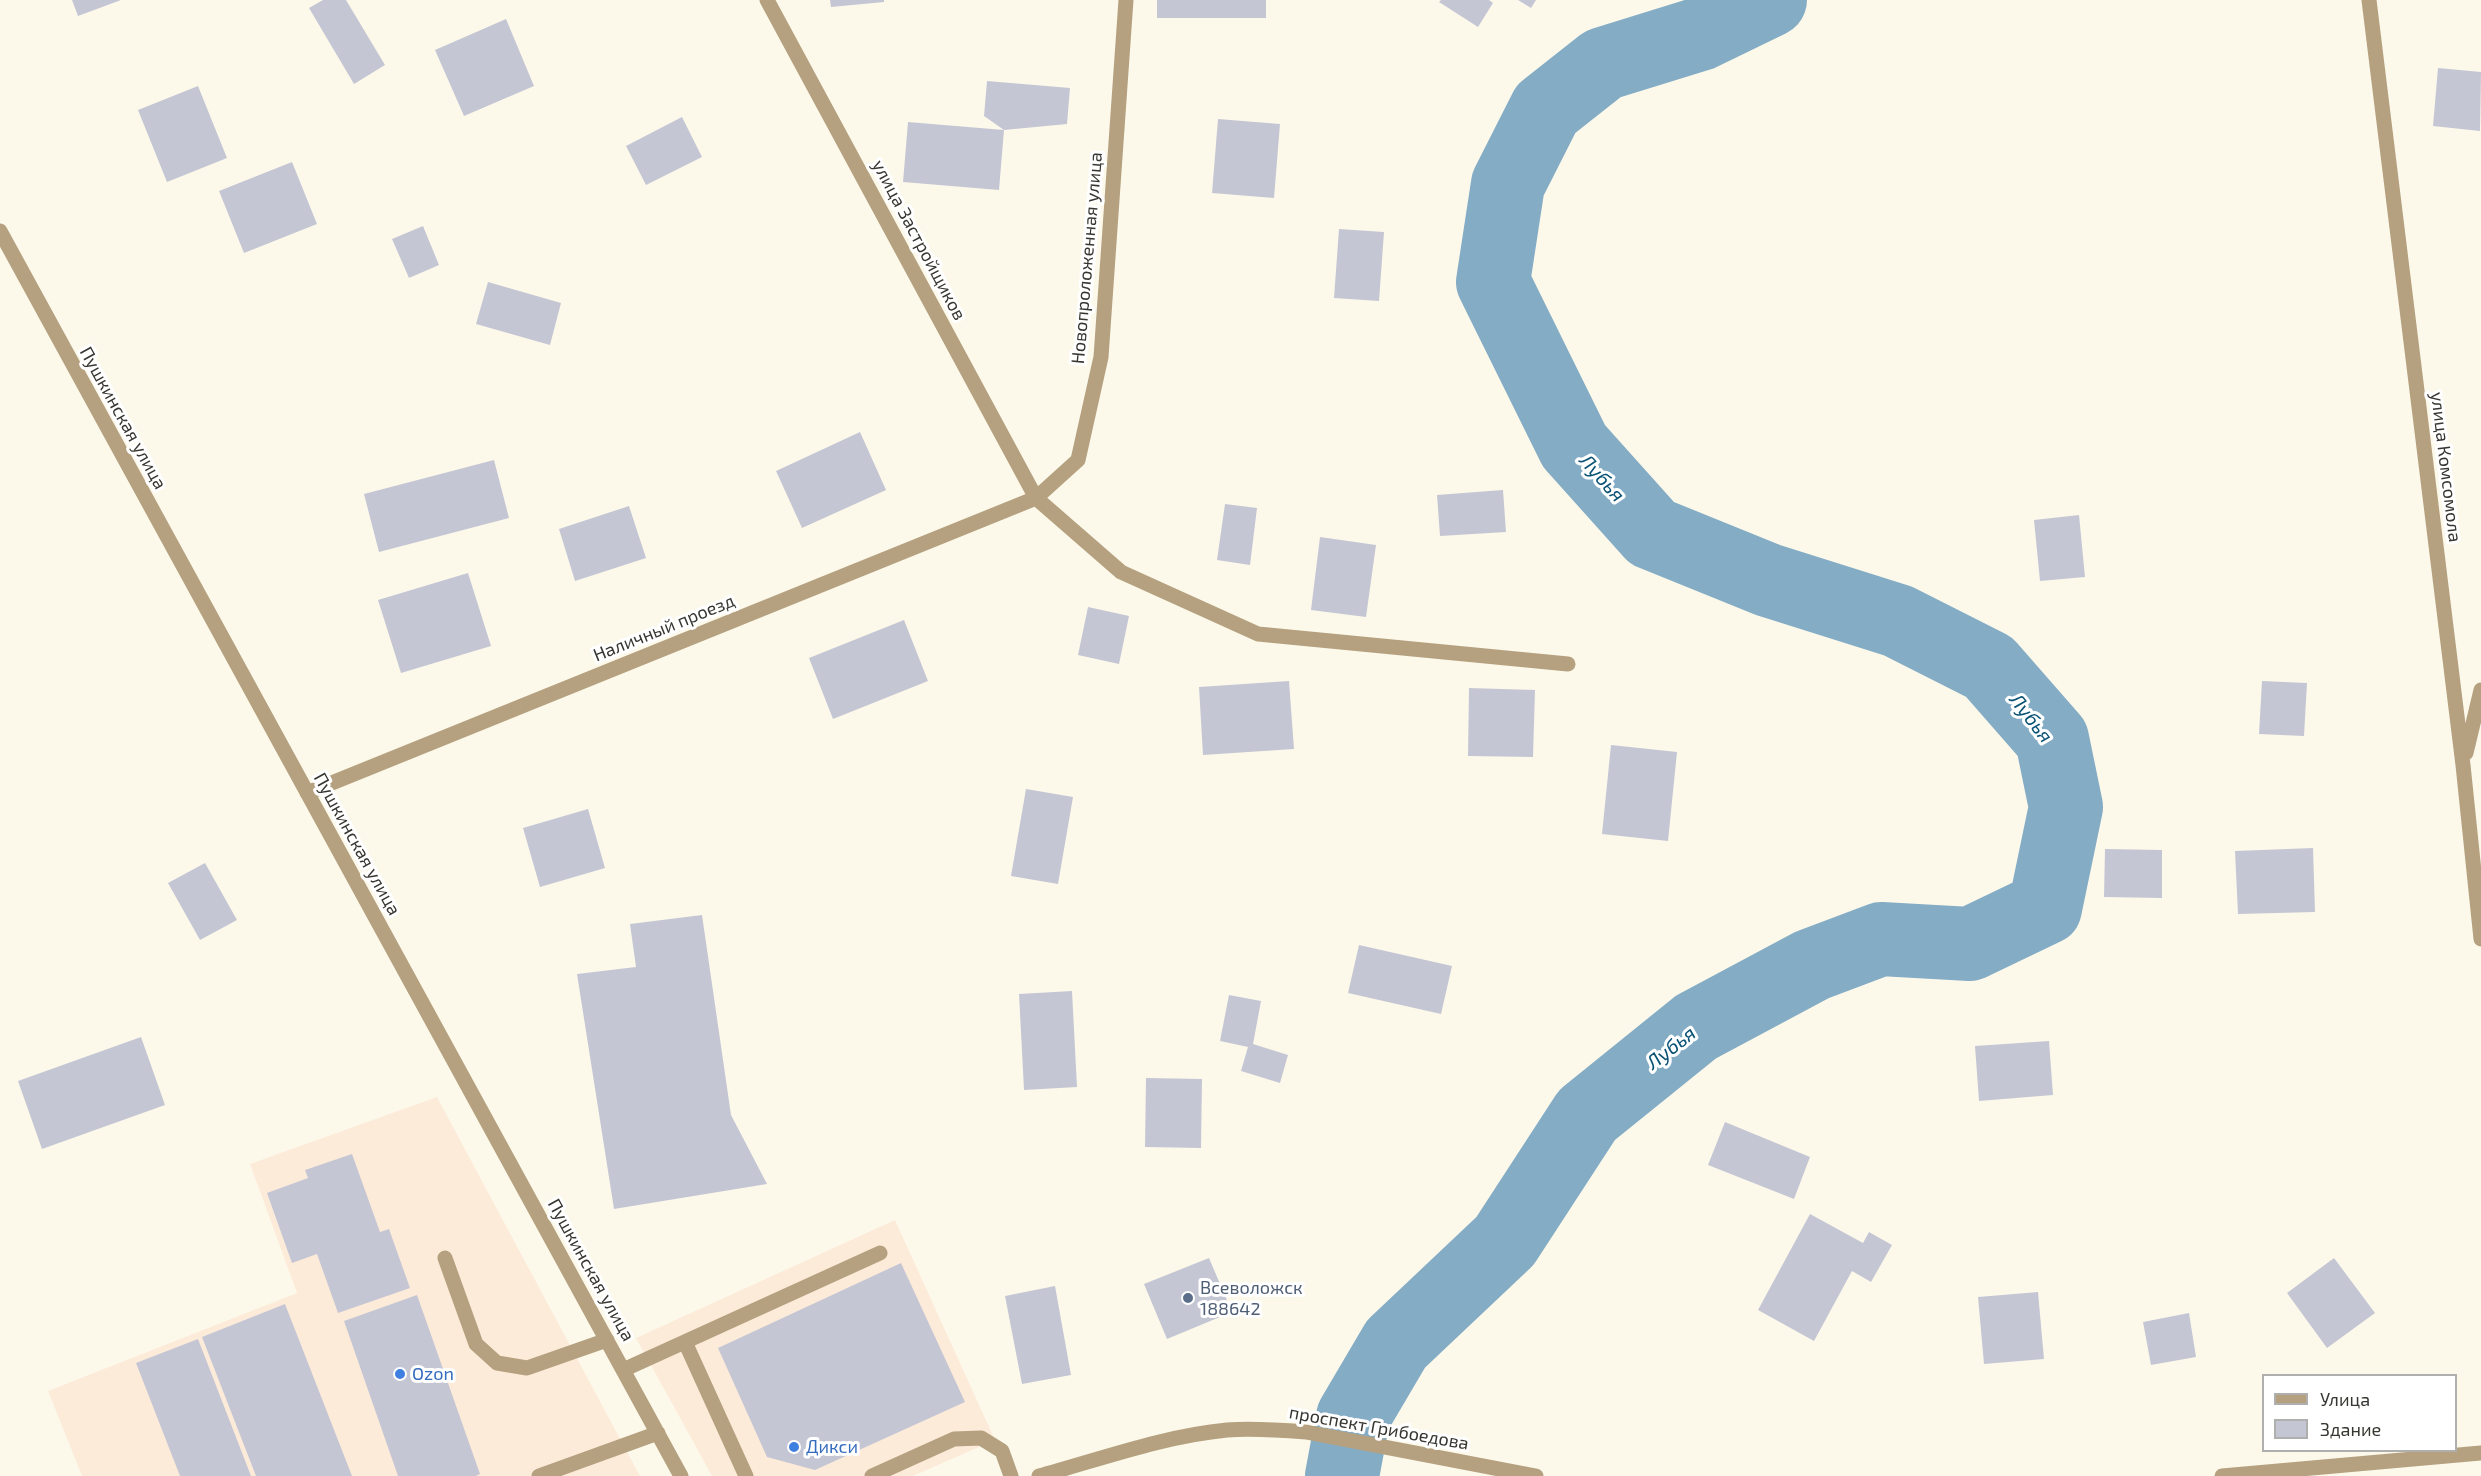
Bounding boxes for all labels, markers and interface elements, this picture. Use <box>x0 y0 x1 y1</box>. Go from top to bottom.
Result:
street label: Новопроложенная улица <box>1067 151 1107 365</box>
street label: улица Застройщиков <box>868 156 970 324</box>
street label: Пушкинская улица <box>75 343 171 493</box>
street label: улица Комсомола <box>2426 391 2466 543</box>
water label: Лубья <box>1574 449 1630 507</box>
street label: Наличный проезд <box>590 590 738 666</box>
water label: Лубья <box>2004 688 2058 748</box>
street label: Пушкинская улица <box>309 769 405 919</box>
water label: Лубья <box>1641 1021 1701 1075</box>
street label: Пушкинская улица <box>543 1195 639 1345</box>
place label: Всеволожск 188642 <box>1200 1277 1303 1320</box>
marker: Всеволожск 188642 <box>1181 1291 1195 1305</box>
place label: Ozon <box>412 1363 454 1385</box>
marker: Ozon <box>393 1367 407 1381</box>
legend <box>2262 1374 2457 1452</box>
text: Улица <box>2320 1388 2370 1410</box>
street label: проспект Грибоедова <box>1288 1402 1470 1454</box>
text: Здание <box>2320 1418 2381 1440</box>
place label: Дикси <box>806 1436 858 1458</box>
marker: Дикси <box>787 1440 801 1454</box>

